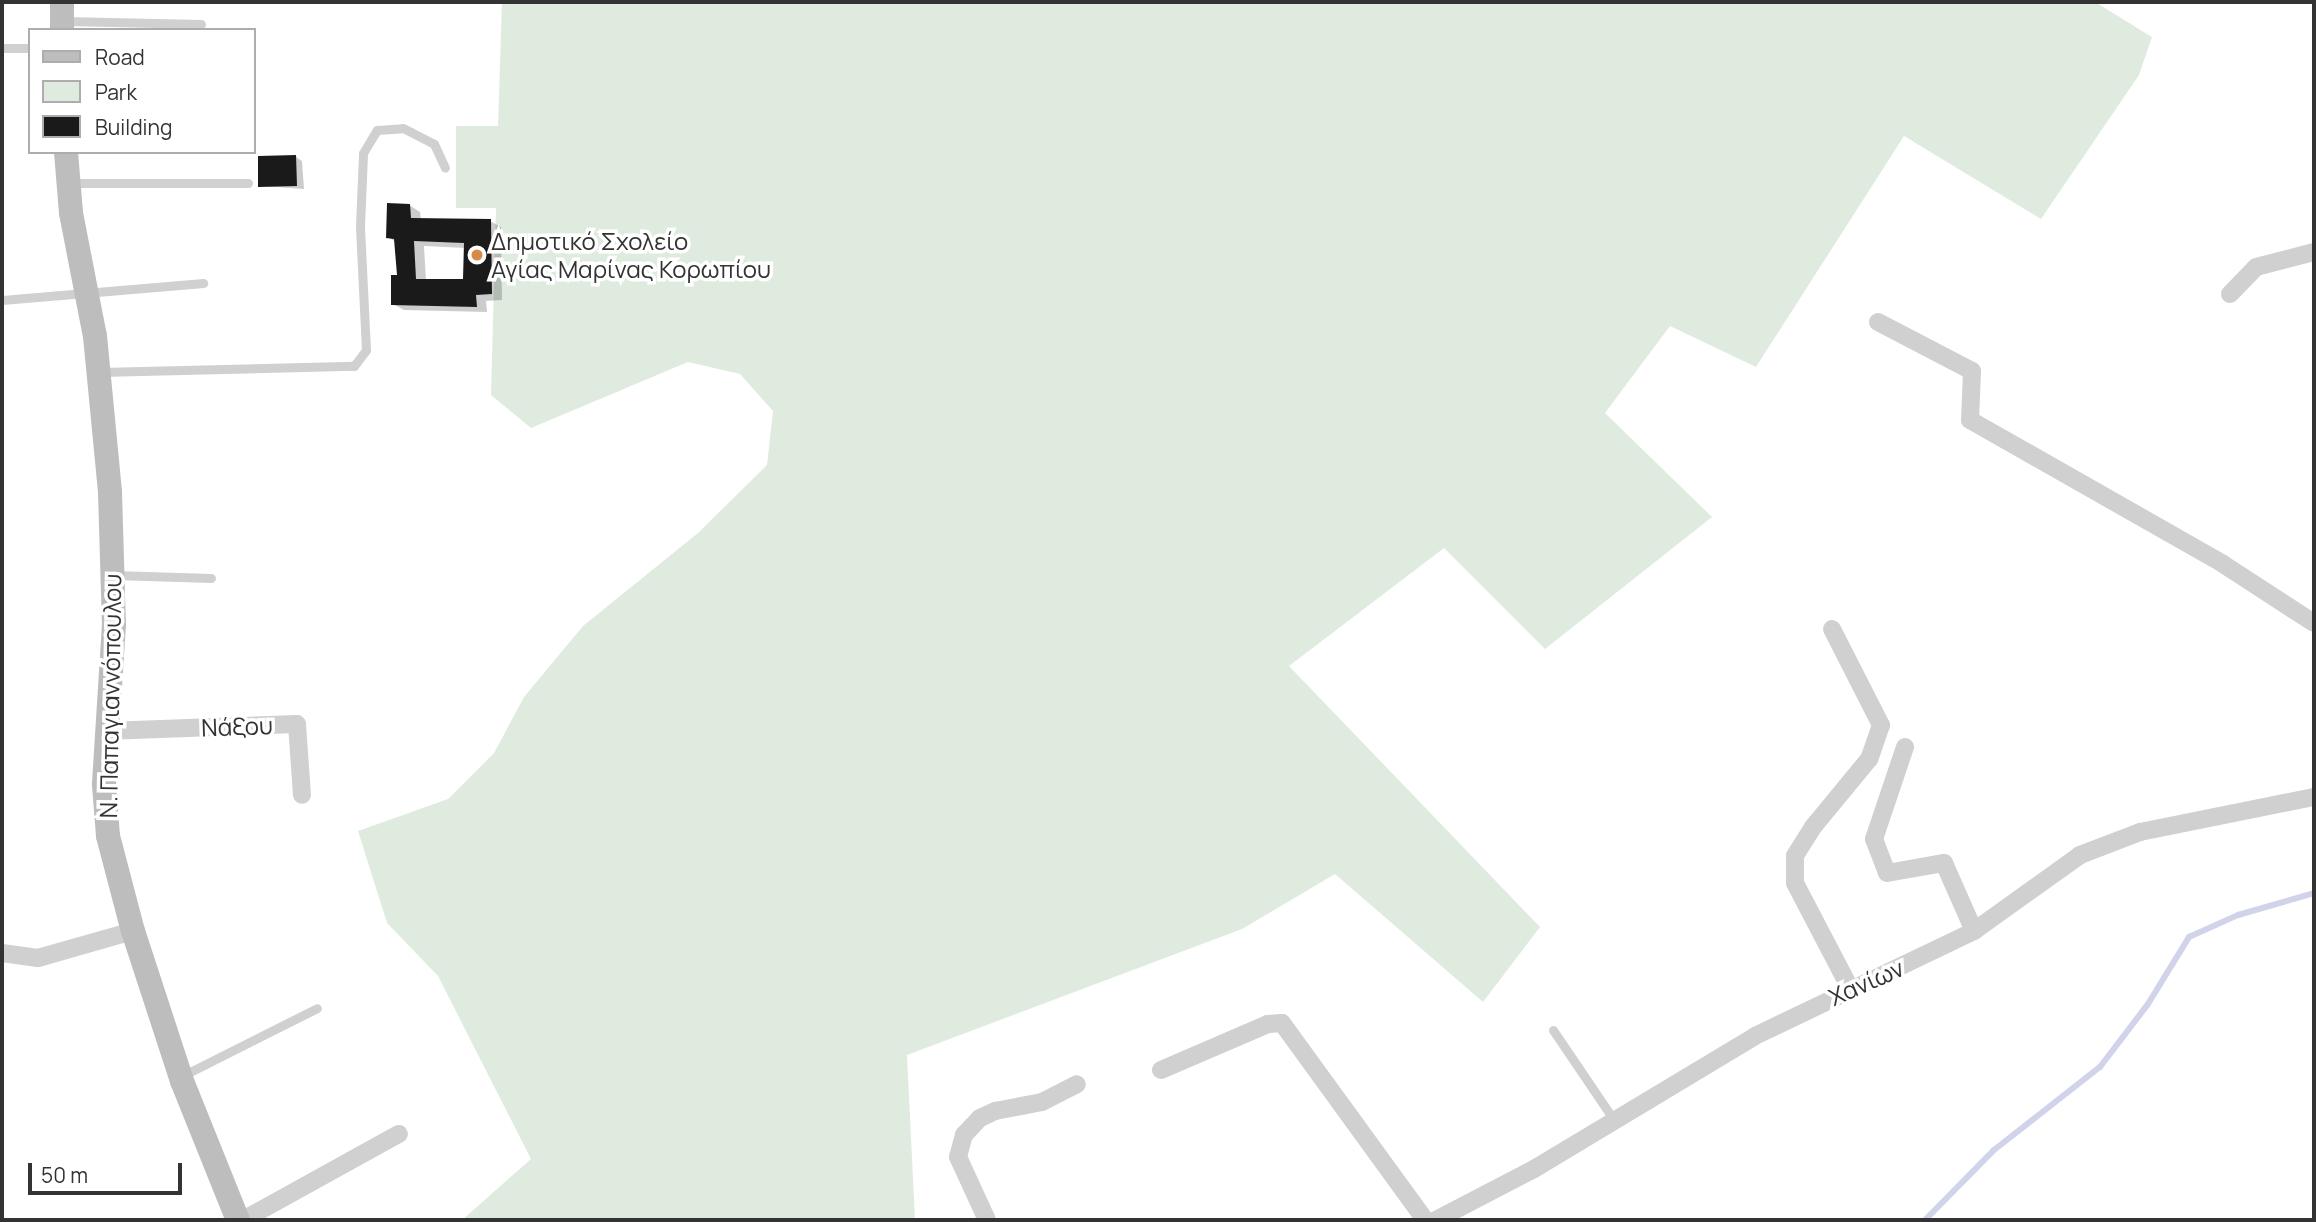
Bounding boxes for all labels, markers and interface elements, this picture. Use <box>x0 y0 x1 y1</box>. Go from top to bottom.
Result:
legend <box>28 28 256 154</box>
text: Road <box>95 43 145 71</box>
text: Park <box>95 78 137 106</box>
text: Building <box>95 113 172 141</box>
place label: Δημοτικό Σχολείο Αγίας Μαρίνας Κορωπίου <box>491 227 771 283</box>
marker: Δημοτικό Σχολείο Αγίας Μαρίνας Κορωπίου <box>469 247 485 263</box>
street label: Ν. Παπαγιαννόπουλου <box>93 573 127 819</box>
street label: Νάξου <box>201 710 273 742</box>
street label: Χανίων <box>1824 953 1908 1011</box>
scale bar <box>32 1148 186 1192</box>
text: 50 m <box>41 1161 88 1189</box>

